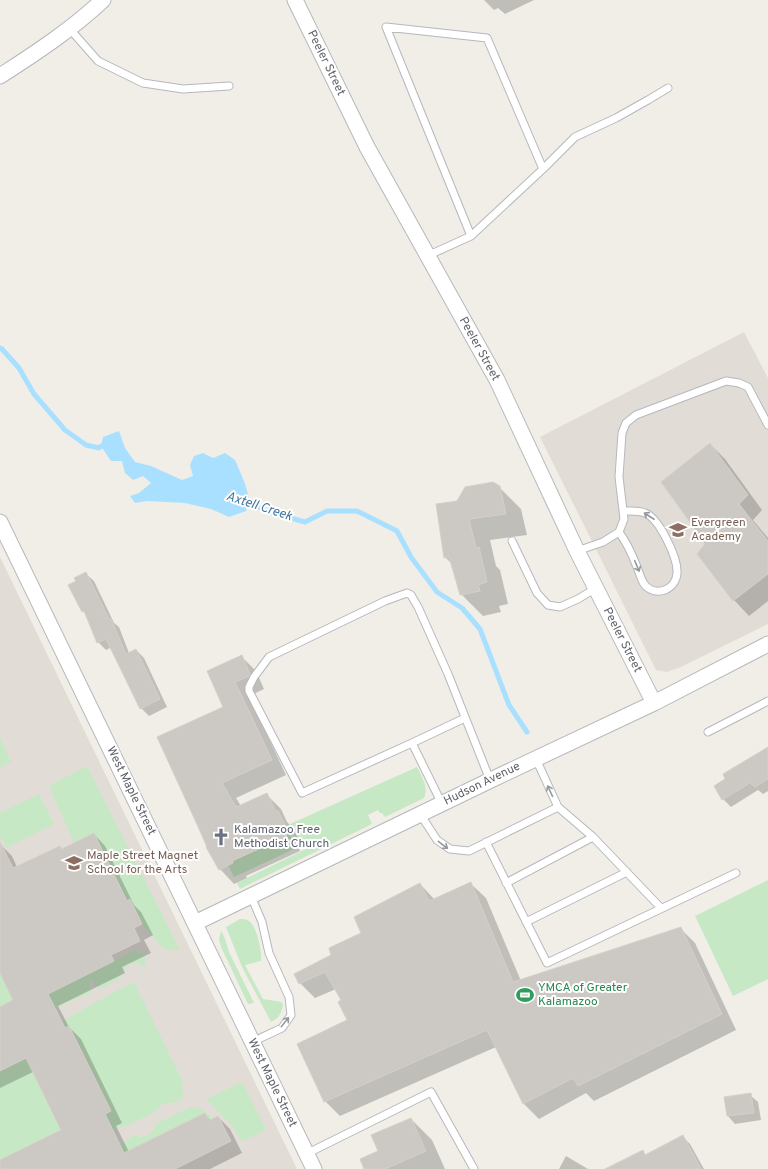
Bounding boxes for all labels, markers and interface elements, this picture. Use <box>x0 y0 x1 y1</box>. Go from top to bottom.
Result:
street label: Peeler Street <box>303 28 349 98</box>
street label: Peeler Street <box>455 314 503 384</box>
water label: Axtell Creek <box>224 489 294 525</box>
one-way arrow <box>644 512 655 520</box>
place label: Evergreen Academy <box>691 515 746 545</box>
school or university icon: Evergreen Academy <box>668 520 688 540</box>
one-way arrow <box>634 560 641 572</box>
street label: Peeler Street <box>599 605 645 675</box>
street label: West Maple Street <box>103 744 159 838</box>
street label: Hudson Avenue <box>441 759 523 809</box>
one-way arrow <box>546 785 554 797</box>
place label: Kalamazoo Free Methodist Church <box>234 822 329 852</box>
church icon: Kalamazoo Free Methodist Church <box>211 827 231 847</box>
one-way arrow <box>438 841 449 849</box>
place label: Maple Street Magnet School for the Arts <box>87 848 198 878</box>
school or university icon: Maple Street Magnet School for the Arts <box>64 853 84 873</box>
place label: YMCA of Greater Kalamazoo <box>538 980 628 1010</box>
sports icon: YMCA of Greater Kalamazoo <box>515 985 535 1005</box>
one-way arrow <box>281 1017 290 1028</box>
street label: West Maple Street <box>244 1036 300 1130</box>

